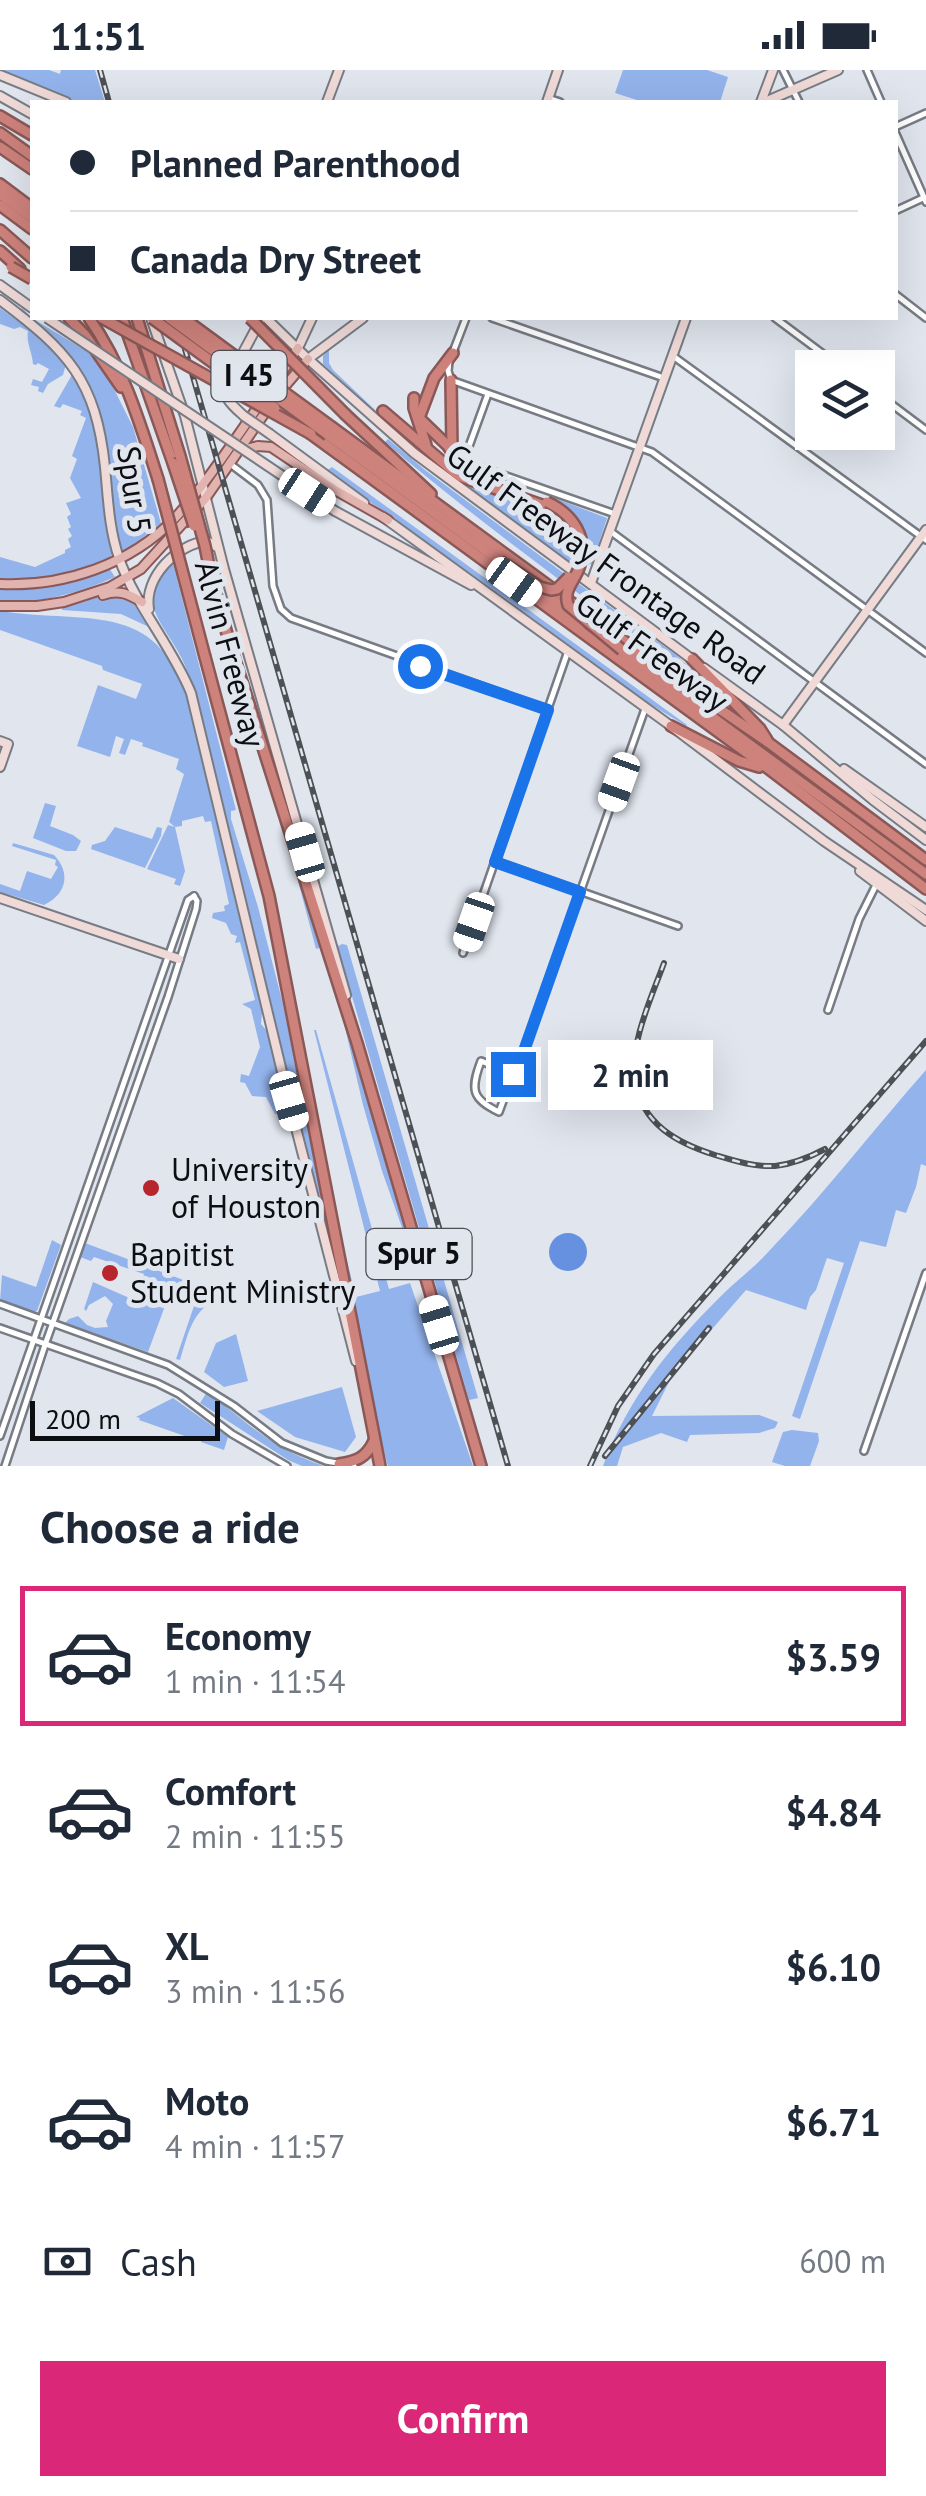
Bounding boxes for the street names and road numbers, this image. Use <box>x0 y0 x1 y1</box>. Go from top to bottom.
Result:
road number: I 45 <box>212 351 286 401</box>
street label: Gulf Freeway Frontage Road <box>439 435 773 693</box>
street label: Spur 5 <box>108 443 162 537</box>
street label: Alvin Freeway <box>186 556 276 752</box>
street label: Gulf Freeway <box>569 584 735 720</box>
road number: Spur 5 <box>366 1229 472 1279</box>

